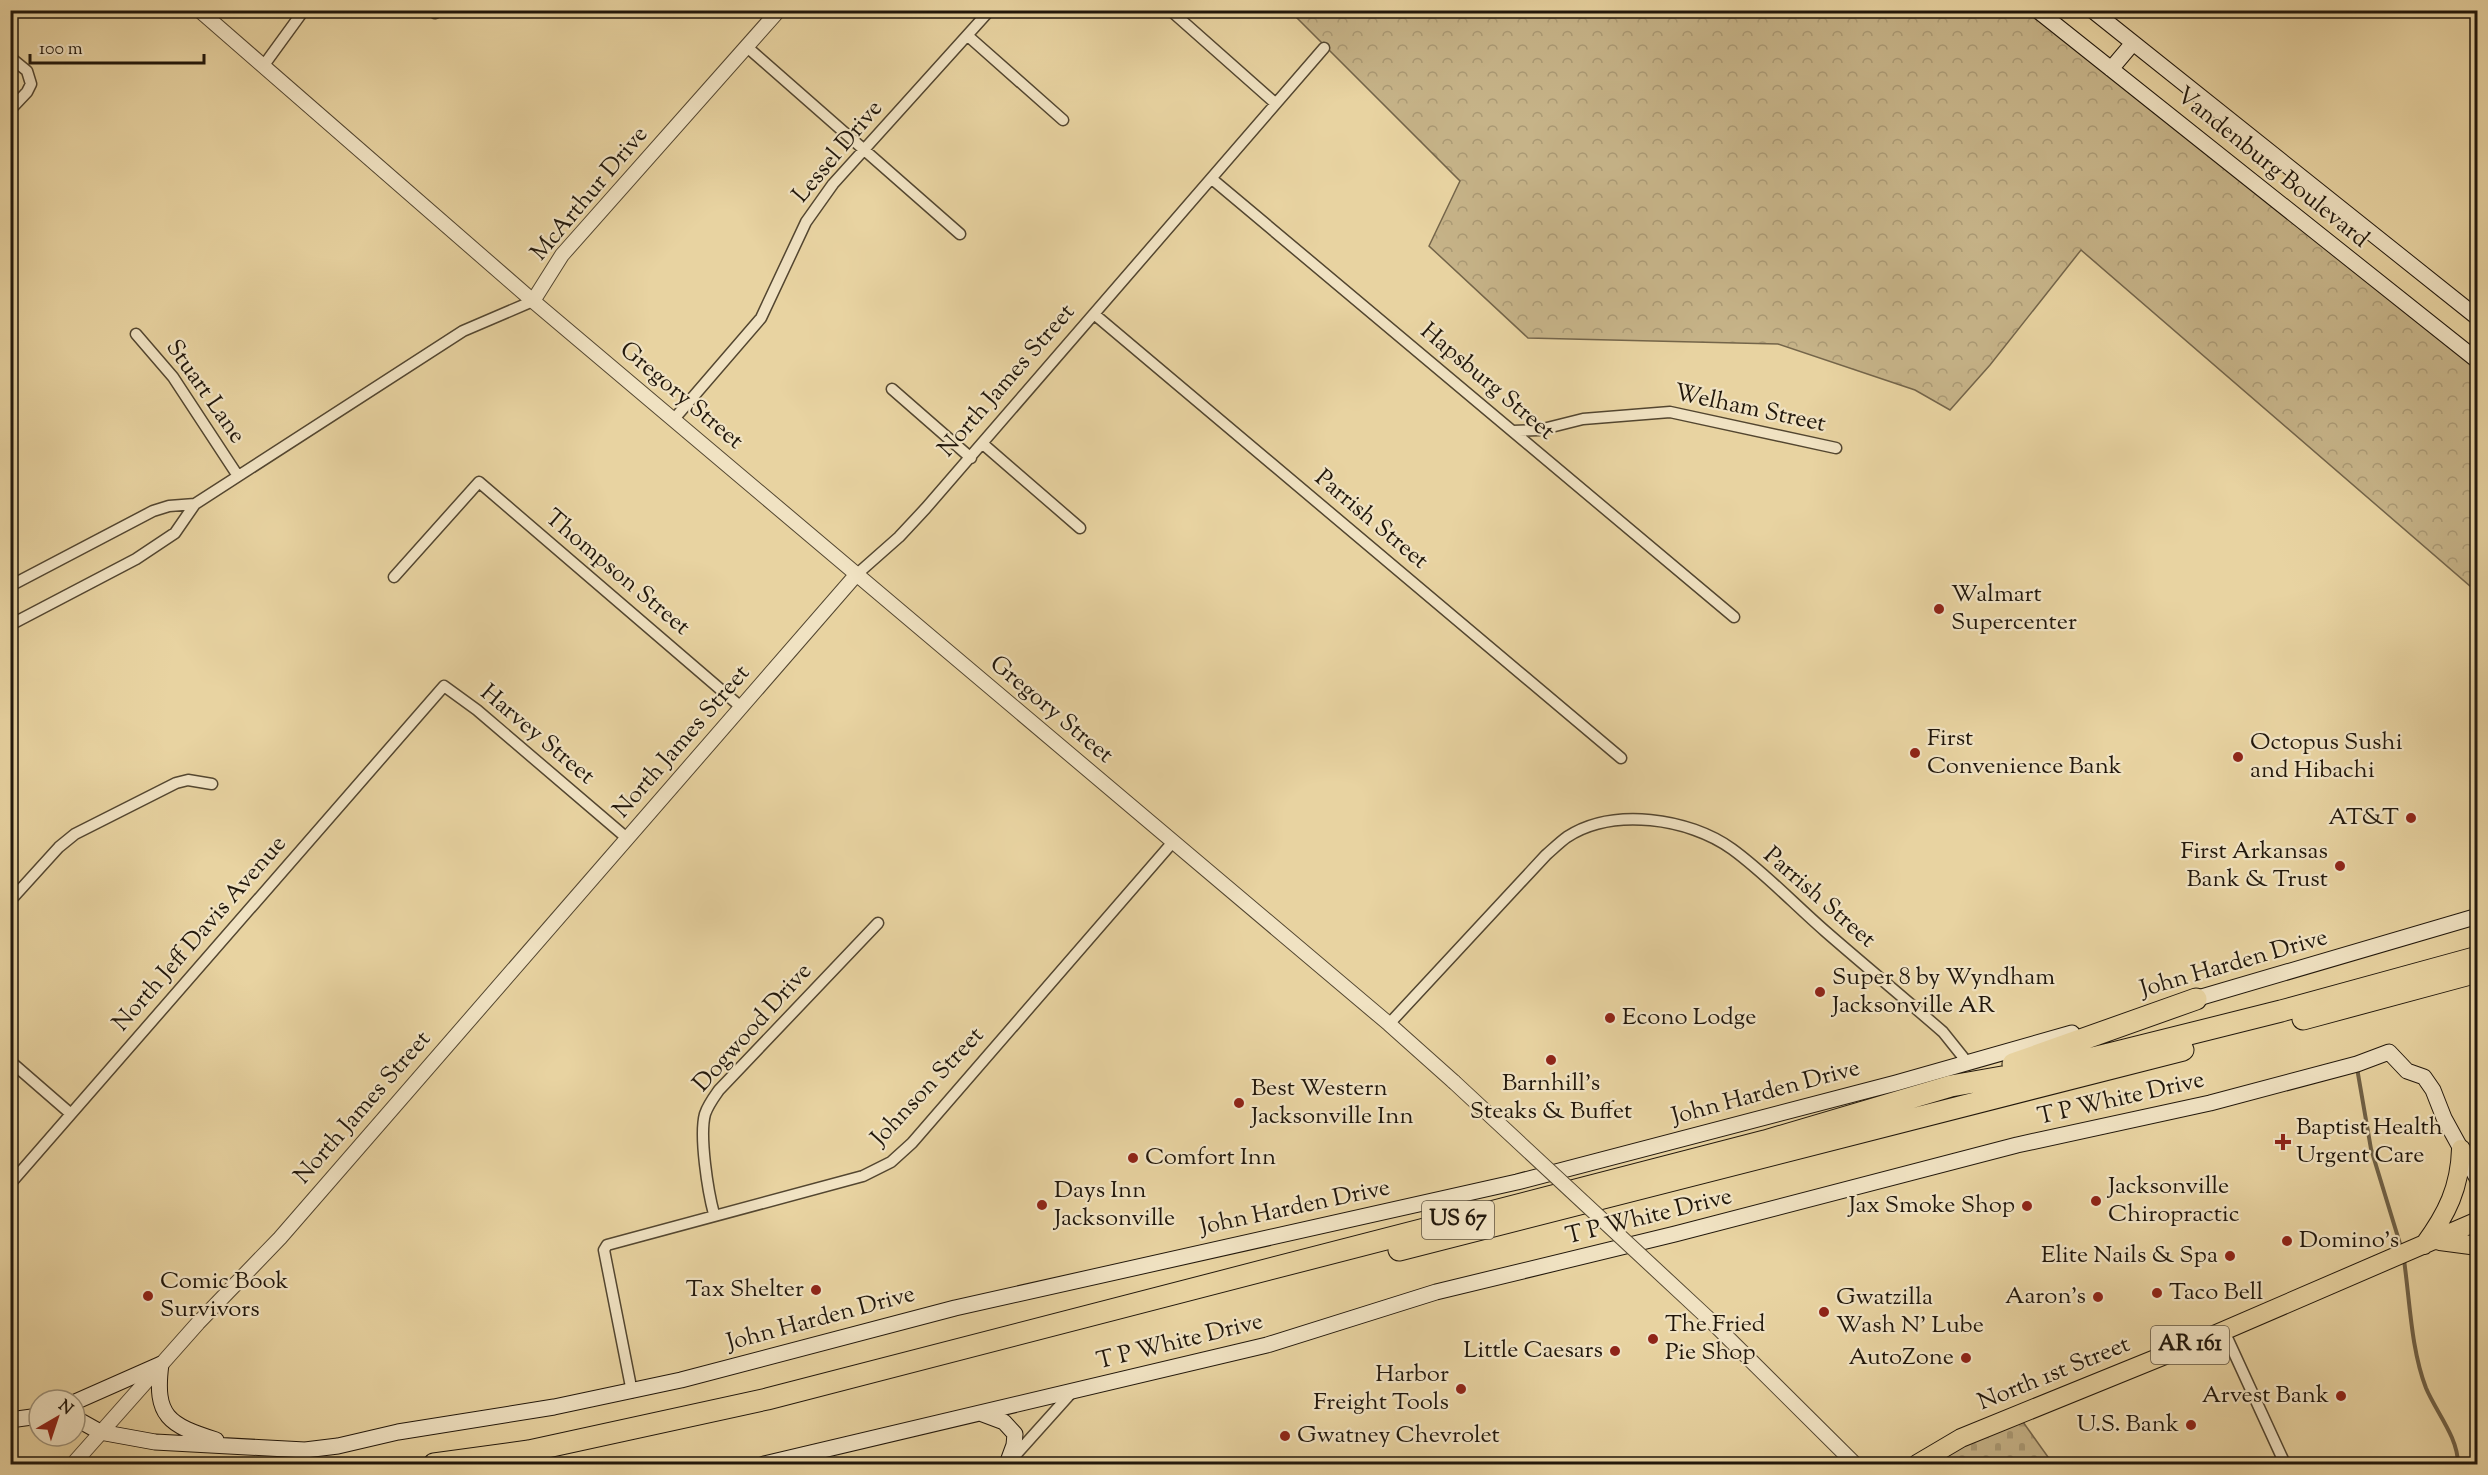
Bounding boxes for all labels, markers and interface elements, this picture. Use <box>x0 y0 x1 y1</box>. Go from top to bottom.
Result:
scale bar <box>30 27 204 65</box>
text: 100 m <box>39 37 83 63</box>
street label: Vandenburg Boulevard <box>2168 79 2376 257</box>
street label: Lessel Drive <box>785 93 891 211</box>
street label: McArthur Drive <box>523 119 657 269</box>
street label: North James Street <box>931 297 1083 465</box>
street label: Hapsburg Street <box>1412 315 1562 449</box>
street label: Stuart Lane <box>157 333 253 451</box>
street label: Gregory Street <box>612 334 750 458</box>
street label: Welham Street <box>1671 376 1829 442</box>
street label: Parrish Street <box>1307 462 1435 578</box>
street label: Thompson Street <box>537 502 697 644</box>
place label: Walmart Supercenter <box>1951 578 2077 640</box>
marker: Walmart Supercenter <box>1932 602 1946 616</box>
street label: Gregory Street <box>982 648 1120 772</box>
street label: North James Street <box>606 658 758 826</box>
street label: Harvey Street <box>472 677 602 793</box>
place label: First Convenience Bank <box>1927 722 2122 784</box>
place label: Octopus Sushi and Hibachi <box>2250 726 2403 788</box>
marker: First Convenience Bank <box>1908 746 1922 760</box>
marker: Octopus Sushi and Hibachi <box>2231 750 2245 764</box>
place label: AT&T <box>2328 801 2399 835</box>
marker: AT&T <box>2404 811 2418 825</box>
street label: North Jeff Davis Avenue <box>105 829 295 1039</box>
place label: First Arkansas Bank & Trust <box>2180 835 2328 897</box>
street label: Parrish Street <box>1755 839 1883 957</box>
marker: First Arkansas Bank & Trust <box>2333 859 2347 873</box>
street label: John Harden Drive <box>2134 921 2332 1008</box>
street label: Dogwood Drive <box>686 956 820 1100</box>
place label: Super 8 by Wyndham Jacksonville AR <box>1830 961 2055 1023</box>
marker: Super 8 by Wyndham Jacksonville AR <box>1813 985 1827 999</box>
place label: Econo Lodge <box>1622 1001 1756 1035</box>
marker: Econo Lodge <box>1603 1011 1617 1025</box>
street label: Johnson Street <box>862 1020 992 1156</box>
street label: North James Street <box>287 1024 439 1192</box>
street label: John Harden Drive <box>1666 1052 1864 1135</box>
marker: Barnhill's Steaks & Buffet <box>1544 1053 1558 1067</box>
street label: T P White Drive <box>2034 1063 2208 1135</box>
place label: Barnhill's Steaks & Buffet <box>1470 1067 1632 1129</box>
place label: Best Western Jacksonville Inn <box>1249 1072 1414 1134</box>
marker: Best Western Jacksonville Inn <box>1232 1096 1246 1110</box>
place label: Baptist Health Urgent Care <box>2296 1111 2443 1173</box>
marker: Baptist Health Urgent Care <box>2274 1133 2292 1151</box>
place label: Comfort Inn <box>1145 1141 1276 1175</box>
marker: Comfort Inn <box>1126 1151 1140 1165</box>
place label: Jacksonville Chiropractic <box>2106 1170 2240 1232</box>
street label: John Harden Drive <box>1195 1171 1393 1245</box>
place label: Days Inn Jacksonville <box>1052 1174 1175 1236</box>
street label: T P White Drive <box>1562 1180 1736 1254</box>
place label: Jax Smoke Shop <box>1847 1189 2015 1223</box>
marker: Jacksonville Chiropractic <box>2089 1194 2103 1208</box>
marker: Days Inn Jacksonville <box>1035 1198 1049 1212</box>
marker: Jax Smoke Shop <box>2020 1199 2034 1213</box>
road number: US 67 <box>1422 1201 1494 1239</box>
place label: Domino's <box>2299 1224 2399 1258</box>
marker: Domino's <box>2280 1234 2294 1248</box>
place label: Elite Nails & Spa <box>2041 1239 2218 1273</box>
marker: Elite Nails & Spa <box>2223 1249 2237 1263</box>
place label: Comic Book Survivors <box>160 1265 289 1327</box>
place label: Tax Shelter <box>686 1273 804 1307</box>
place label: Taco Bell <box>2169 1276 2263 1310</box>
street label: John Harden Drive <box>721 1278 919 1361</box>
place label: Aaron's <box>2005 1280 2086 1314</box>
place label: Gwatzilla Wash N' Lube <box>1836 1281 1984 1343</box>
marker: Tax Shelter <box>809 1283 823 1297</box>
marker: Taco Bell <box>2150 1286 2164 1300</box>
marker: Comic Book Survivors <box>141 1289 155 1303</box>
marker: Aaron's <box>2091 1290 2105 1304</box>
street label: T P White Drive <box>1093 1305 1267 1379</box>
marker: Gwatzilla Wash N' Lube <box>1817 1305 1831 1319</box>
place label: The Fried Pie Shop <box>1665 1308 1766 1370</box>
road number: AR 161 <box>2151 1326 2229 1364</box>
street label: North 1st Street <box>1973 1328 2135 1420</box>
marker: The Fried Pie Shop <box>1646 1332 1660 1346</box>
place label: Little Caesars <box>1463 1334 1603 1368</box>
place label: AutoZone <box>1848 1341 1954 1375</box>
marker: Little Caesars <box>1608 1344 1622 1358</box>
marker: AutoZone <box>1959 1351 1973 1365</box>
place label: Harbor Freight Tools <box>1313 1358 1449 1420</box>
place label: Arvest Bank <box>2202 1379 2329 1413</box>
marker: Harbor Freight Tools <box>1454 1382 1468 1396</box>
north arrow <box>27 1388 87 1448</box>
marker: Arvest Bank <box>2334 1389 2348 1403</box>
text: N <box>53 1395 77 1421</box>
place label: U.S. Bank <box>2076 1408 2179 1442</box>
marker: U.S. Bank <box>2184 1418 2198 1432</box>
place label: Gwatney Chevrolet <box>1297 1419 1500 1453</box>
marker: Gwatney Chevrolet <box>1278 1429 1292 1443</box>

